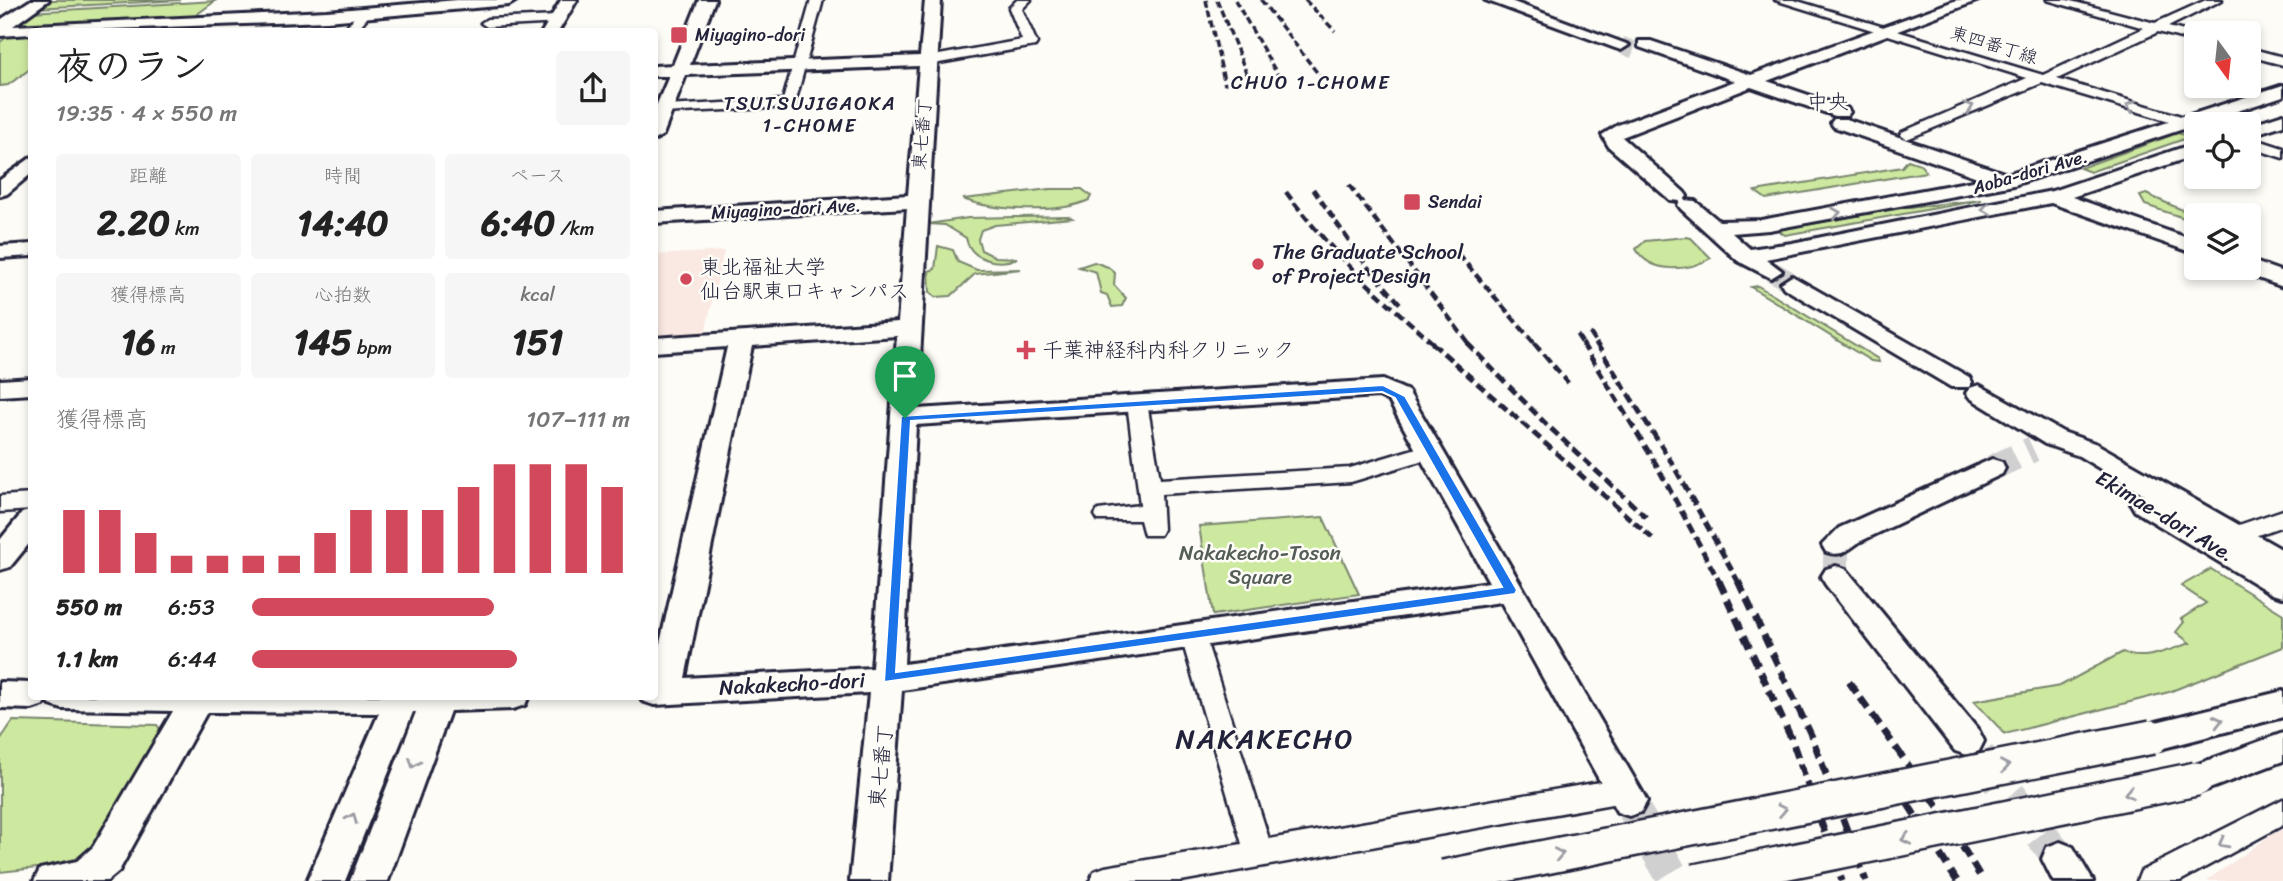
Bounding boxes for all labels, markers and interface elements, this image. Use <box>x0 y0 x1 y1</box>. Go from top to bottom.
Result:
street label: 東四番丁線 <box>1946 17 2042 73</box>
place label: Miyagino-dori <box>695 19 806 51</box>
north arrow <box>2184 21 2261 98</box>
map controls <box>2184 21 2261 280</box>
marker: Miyagino-dori <box>669 25 689 45</box>
text: 夜のラン <box>56 33 208 100</box>
button: share <box>556 51 630 125</box>
district label: CHUO 1-CHOME <box>1231 66 1391 99</box>
district label: 中央 <box>1807 83 1849 121</box>
district label: TSUTSUJIGAOKA 1-CHOME <box>723 87 897 142</box>
text: 19:35 · 4 × 550 m <box>56 93 237 134</box>
street label: 東七番丁 <box>903 97 941 171</box>
one-way arrow <box>2125 100 2137 115</box>
one-way arrow <box>1963 102 1975 116</box>
button: locate <box>2184 112 2261 189</box>
street label: Aoba-dori Ave. <box>1968 140 2091 204</box>
text: 距離 <box>129 159 167 192</box>
text: 時間 <box>324 159 362 192</box>
text: ペース <box>510 159 566 192</box>
place label: Sendai <box>1428 186 1483 218</box>
street label: Miyagino-dori Ave. <box>710 189 862 229</box>
text: 2.20 <box>97 192 170 254</box>
text: 14:40 <box>297 192 389 254</box>
text: 6:40 <box>481 192 555 254</box>
marker: Sendai <box>1402 192 1422 212</box>
one-way arrow <box>1980 201 1992 216</box>
button: layers <box>2184 203 2261 280</box>
one-way arrow <box>1830 206 1842 221</box>
text: km <box>170 212 200 245</box>
text: /km <box>555 212 594 245</box>
place label: The Graduate School of Project Design <box>1272 233 1464 295</box>
place label: 東北福祉大学 仙台駅東口キャンパス <box>700 248 909 310</box>
marker: The Graduate School of Project Design <box>1250 256 1266 272</box>
marker: 東北福祉大学 仙台駅東口キャンパス <box>678 271 694 287</box>
text: 獲得標高 <box>110 278 186 311</box>
text: 心拍数 <box>314 278 372 311</box>
text: kcal <box>520 278 555 311</box>
text: 16 <box>121 311 156 373</box>
text: 145 <box>294 311 352 373</box>
text: 151 <box>512 311 563 373</box>
text: m <box>156 331 176 364</box>
text: bpm <box>352 331 392 364</box>
place label: 千葉神経科内科クリニック <box>1042 331 1294 369</box>
marker: 千葉神経科内科クリニック <box>1016 340 1036 360</box>
pin <box>875 346 935 418</box>
icon: arrive <box>886 357 924 395</box>
text: 獲得標高 <box>56 399 148 440</box>
text: 107–111 m <box>526 399 630 440</box>
street label: Ekimae-dori Ave. <box>2088 459 2242 573</box>
park label: Nakakecho-Toson Square <box>1179 534 1341 596</box>
text: 550 m <box>56 587 122 628</box>
text: 6:53 <box>168 587 215 628</box>
text: 1.1 km <box>56 639 119 680</box>
text: 6:44 <box>168 639 217 680</box>
street label: Nakakecho-dori <box>718 661 867 707</box>
district label: NAKAKECHO <box>1175 714 1355 763</box>
one-way arrow <box>2212 715 2224 729</box>
street label: 東七番丁 <box>858 722 904 810</box>
one-way arrow <box>409 756 423 768</box>
one-way arrow <box>1999 760 2011 775</box>
one-way arrow <box>2123 784 2135 799</box>
one-way arrow <box>1776 804 1788 819</box>
one-way arrow <box>344 813 358 825</box>
one-way arrow <box>1900 831 1912 846</box>
one-way arrow <box>2218 835 2230 849</box>
one-way arrow <box>1553 848 1565 863</box>

